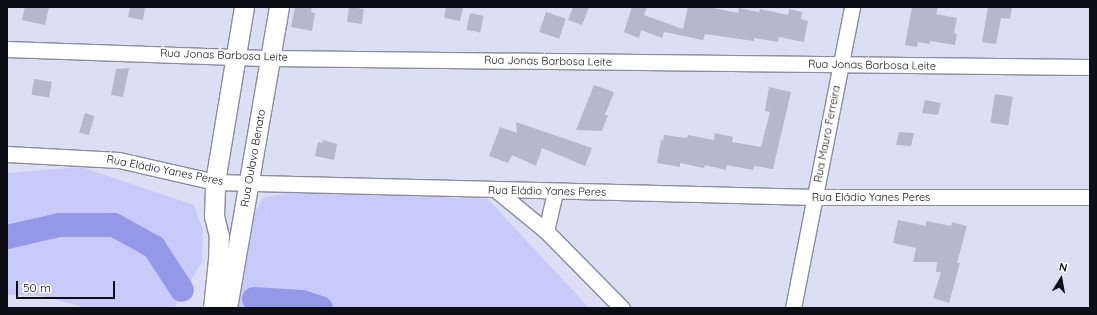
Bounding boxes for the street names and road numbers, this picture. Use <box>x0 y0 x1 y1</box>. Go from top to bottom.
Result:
street label: Rua Jonas Barbosa Leite <box>160 46 288 64</box>
street label: Rua Jonas Barbosa Leite <box>484 53 612 69</box>
street label: Rua Jonas Barbosa Leite <box>808 57 936 73</box>
street label: Rua Mauro Ferreira <box>811 84 843 184</box>
street label: Rua Oulavo Benato <box>238 108 268 208</box>
street label: Rua Eládio Yanes Peres <box>106 152 224 188</box>
street label: Rua Eládio Yanes Peres <box>488 183 606 199</box>
street label: Rua Eládio Yanes Peres <box>812 190 930 204</box>

